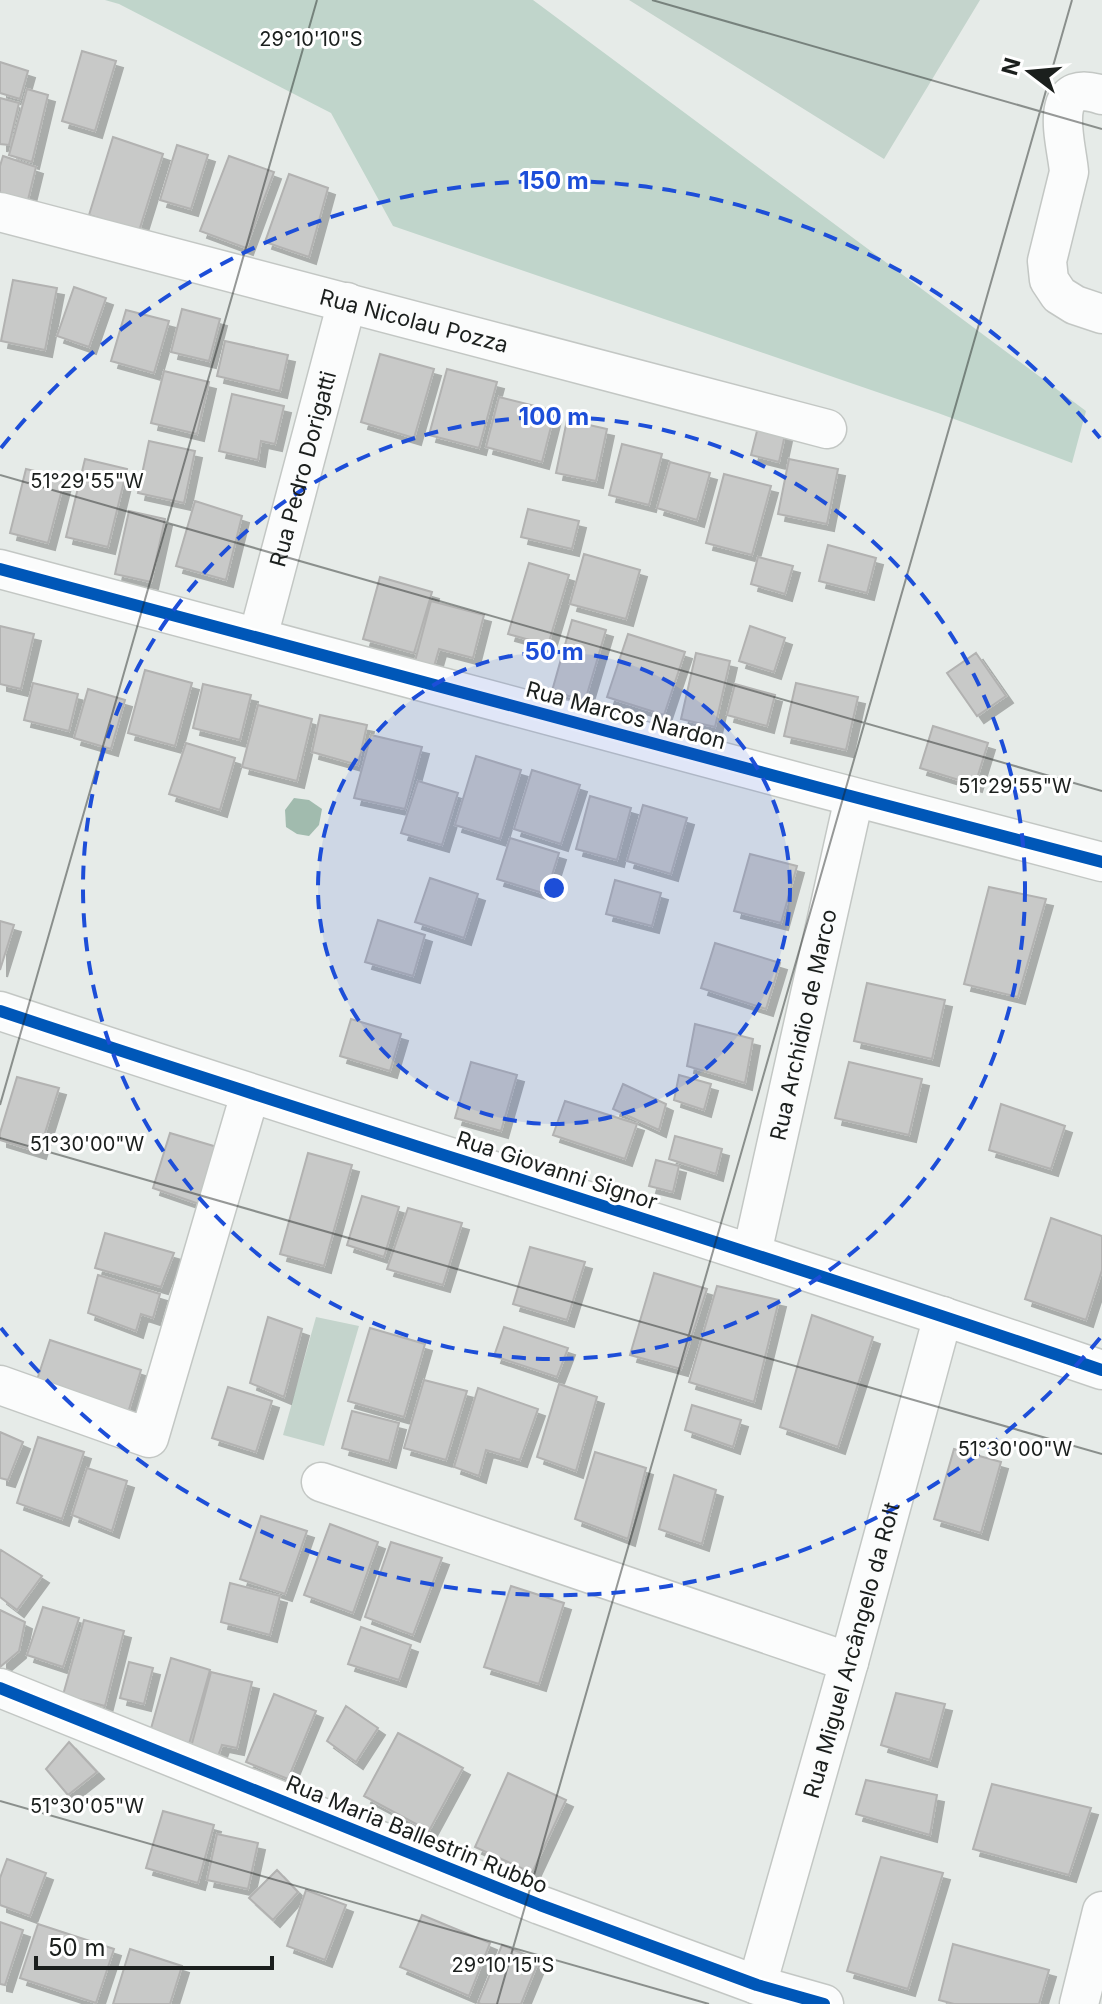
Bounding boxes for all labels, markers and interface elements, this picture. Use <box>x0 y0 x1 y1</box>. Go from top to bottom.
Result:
text: 29°10'10"S <box>259 27 363 51</box>
north arrow <box>990 32 1070 112</box>
text: N <box>996 55 1026 78</box>
text: 150 m <box>519 166 589 195</box>
street label: Rua Nicolau Pozza <box>317 283 511 358</box>
street label: Rua Pedro Dorigatti <box>264 368 341 570</box>
text: 100 m <box>519 402 589 431</box>
text: 51°29'55"W <box>30 469 144 493</box>
text: 50 m <box>524 637 584 666</box>
street label: Rua Marcos Nardon <box>523 676 729 754</box>
text: 51°29'55"W <box>958 774 1072 798</box>
centre of rings <box>540 874 568 902</box>
street label: Rua Archidio de Marco <box>765 906 842 1143</box>
street label: Rua Giovanni Signor <box>453 1125 661 1215</box>
text: 51°30'00"W <box>30 1132 145 1156</box>
text: 51°30'00"W <box>958 1437 1073 1461</box>
street label: Rua Miguel Arcângelo da Rolt <box>798 1499 905 1801</box>
street label: Rua Maria Ballestrin Rubbo <box>282 1770 552 1898</box>
text: 51°30'05"W <box>30 1794 144 1818</box>
scale bar <box>36 1920 272 1970</box>
text: 50 m <box>48 1933 106 1962</box>
text: 29°10'15"S <box>452 1953 554 1977</box>

